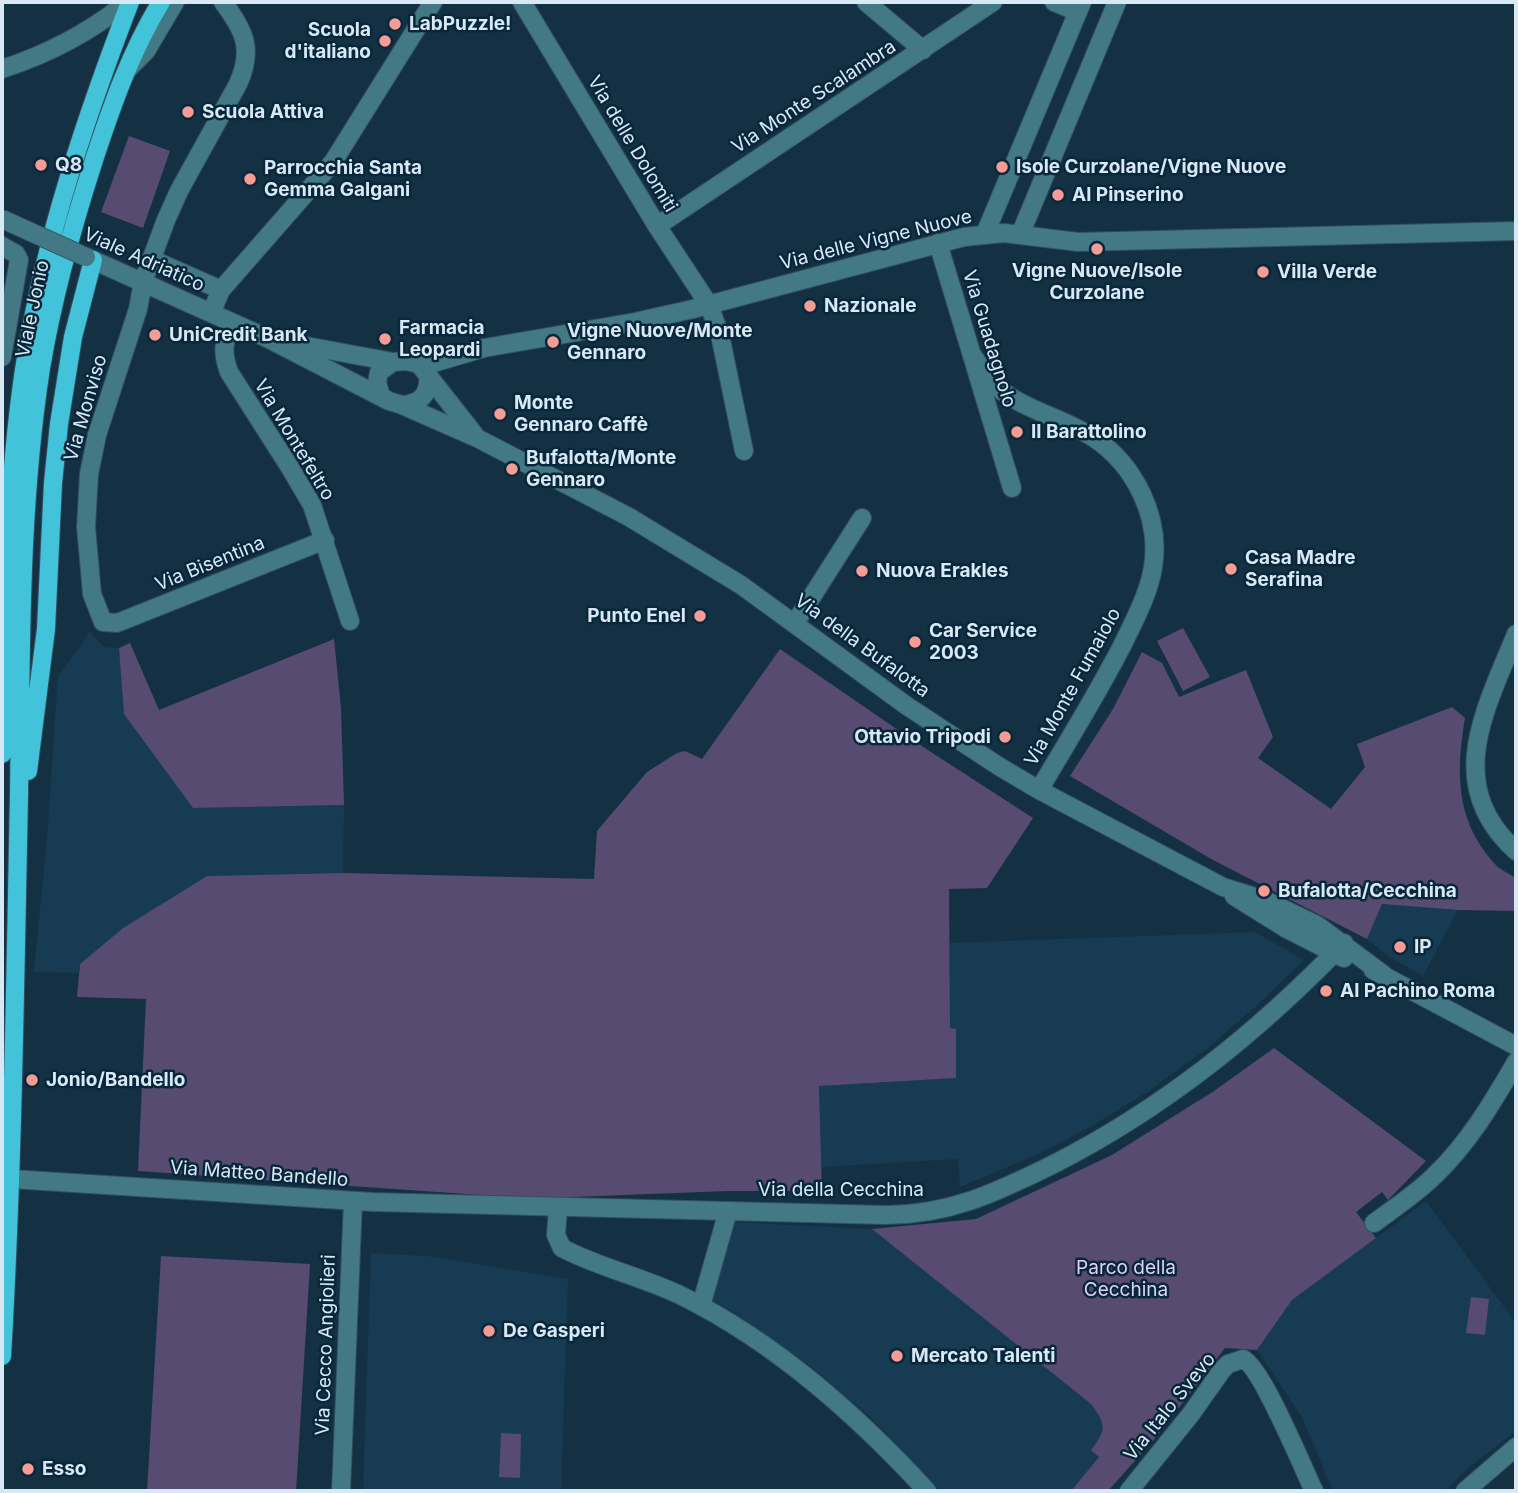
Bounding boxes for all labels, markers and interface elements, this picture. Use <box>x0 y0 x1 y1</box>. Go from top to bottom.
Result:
place label: LabPuzzle! <box>409 13 512 35</box>
marker: LabPuzzle! <box>387 16 403 32</box>
place label: Scuola d'italiano <box>285 19 371 63</box>
marker: Scuola d'italiano <box>377 33 393 49</box>
street label: Via Monte Scalambra <box>728 35 900 159</box>
street label: Via delle Dolomiti <box>582 72 682 216</box>
place label: Scuola Attiva <box>202 101 324 123</box>
marker: Scuola Attiva <box>180 104 196 120</box>
place label: Q8 <box>55 154 82 176</box>
place label: Isole Curzolane/Vigne Nuove <box>1016 156 1286 178</box>
marker: Q8 <box>33 157 49 173</box>
place label: Parrocchia Santa Gemma Galgani <box>264 157 422 201</box>
marker: Isole Curzolane/Vigne Nuove <box>994 159 1010 175</box>
marker: Parrocchia Santa Gemma Galgani <box>242 171 258 187</box>
place label: Al Pinserino <box>1072 184 1184 206</box>
marker: Al Pinserino <box>1050 187 1066 203</box>
street label: Via delle Vigne Nuove <box>778 205 974 275</box>
street label: Viale Adriatico <box>80 223 208 297</box>
marker: Vigne Nuove/Isole Curzolane <box>1089 241 1105 257</box>
street label: Viale Jonio <box>12 258 54 360</box>
place label: Vigne Nuove/Isole Curzolane <box>1012 260 1182 304</box>
place label: Villa Verde <box>1277 261 1377 283</box>
marker: Villa Verde <box>1255 264 1271 280</box>
street label: Via Guadagnolo <box>957 268 1021 410</box>
place label: Nazionale <box>824 295 917 317</box>
marker: Nazionale <box>802 298 818 314</box>
place label: Farmacia Leopardi <box>399 317 484 361</box>
place label: Vigne Nuove/Monte Gennaro <box>567 320 753 364</box>
place label: UniCredit Bank <box>169 324 308 346</box>
marker: UniCredit Bank <box>147 327 163 343</box>
marker: Farmacia Leopardi <box>377 331 393 347</box>
marker: Vigne Nuove/Monte Gennaro <box>545 334 561 350</box>
street label: Via Monviso <box>60 352 112 464</box>
street label: Via Montefeltro <box>249 375 339 505</box>
place label: Monte Gennaro Caffè <box>514 392 648 436</box>
marker: Monte Gennaro Caffè <box>492 406 508 422</box>
place label: Il Barattolino <box>1031 421 1147 443</box>
marker: Il Barattolino <box>1009 424 1025 440</box>
place label: Bufalotta/Monte Gennaro <box>526 447 676 491</box>
marker: Bufalotta/Monte Gennaro <box>504 461 520 477</box>
street label: Via Bisentina <box>152 532 268 596</box>
place label: Casa Madre Serafina <box>1245 547 1356 591</box>
place label: Nuova Erakles <box>876 560 1009 582</box>
marker: Casa Madre Serafina <box>1223 561 1239 577</box>
marker: Nuova Erakles <box>854 563 870 579</box>
street label: Via della Bufalotta <box>790 589 934 703</box>
street label: Via Monte Fumaiolo <box>1020 604 1126 770</box>
place label: Punto Enel <box>587 605 686 627</box>
marker: Punto Enel <box>692 608 708 624</box>
place label: Car Service 2003 <box>929 620 1037 664</box>
marker: Car Service 2003 <box>907 634 923 650</box>
place label: Ottavio Tripodi <box>854 726 991 748</box>
marker: Ottavio Tripodi <box>997 729 1013 745</box>
place label: Bufalotta/Cecchina <box>1278 880 1457 902</box>
marker: Bufalotta/Cecchina <box>1256 883 1272 899</box>
place label: IP <box>1414 936 1432 958</box>
marker: IP <box>1392 939 1408 955</box>
place label: Al Pachino Roma <box>1340 980 1495 1002</box>
marker: Al Pachino Roma <box>1318 983 1334 999</box>
place label: Jonio/Bandello <box>46 1069 185 1091</box>
marker: Jonio/Bandello <box>24 1072 40 1088</box>
street label: Via Matteo Bandello <box>169 1156 349 1192</box>
street label: Via della Cecchina <box>758 1179 924 1201</box>
street label: Via Cecco Angiolieri <box>311 1254 341 1436</box>
park label: Parco della Cecchina <box>1076 1257 1176 1301</box>
place label: De Gasperi <box>503 1320 605 1342</box>
marker: De Gasperi <box>481 1323 497 1339</box>
place label: Mercato Talenti <box>911 1345 1055 1367</box>
marker: Mercato Talenti <box>889 1348 905 1364</box>
street label: Via Italo Svevo <box>1120 1348 1220 1466</box>
place label: Esso <box>42 1458 86 1480</box>
marker: Esso <box>20 1461 36 1477</box>

